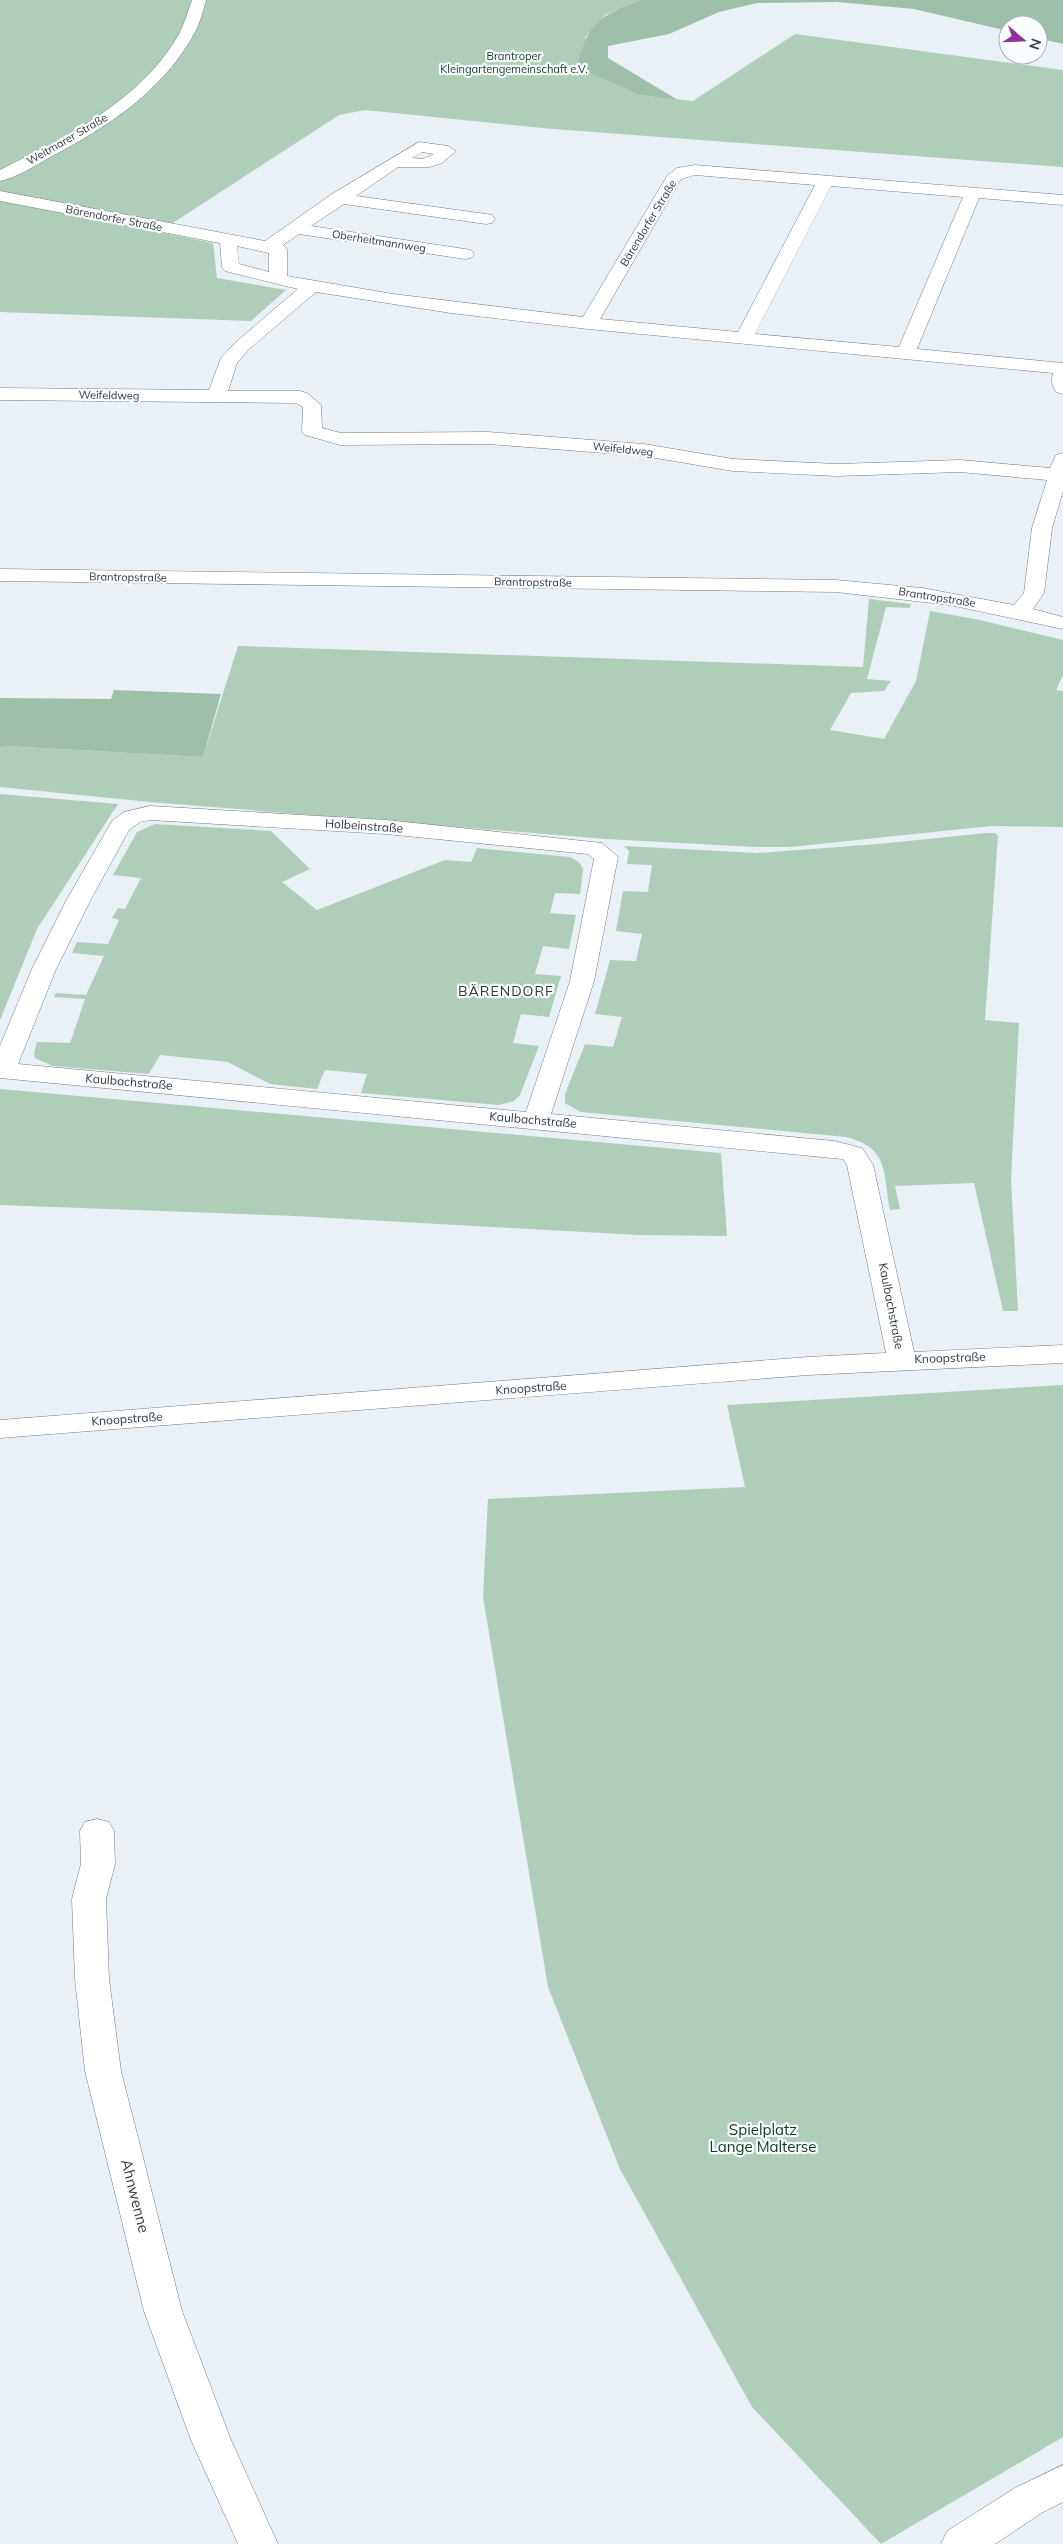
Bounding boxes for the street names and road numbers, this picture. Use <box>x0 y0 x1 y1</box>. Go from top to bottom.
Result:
street label: Weitmarer Straße <box>24 110 110 168</box>
street label: Bärendorfer Straße <box>617 177 679 269</box>
street label: Bärendorfer Straße <box>64 202 164 234</box>
street label: Oberheitmannweg <box>331 227 427 255</box>
street label: Weifeldweg <box>78 387 140 403</box>
street label: Weifeldweg <box>592 439 654 459</box>
street label: Brantropstraße <box>89 569 167 585</box>
street label: Brantropstraße <box>494 574 572 590</box>
street label: Brantropstraße <box>897 584 977 610</box>
street label: Holbeinstraße <box>324 815 404 836</box>
street label: Kaulbachstraße <box>85 1070 173 1093</box>
street label: Kaulbachstraße <box>489 1108 577 1131</box>
street label: Kaulbachstraße <box>876 1261 907 1350</box>
street label: Knoopstraße <box>914 1349 986 1366</box>
street label: Knoopstraße <box>495 1378 567 1397</box>
street label: Knoopstraße <box>91 1409 163 1428</box>
street label: Ahnwenne <box>117 2157 154 2235</box>

